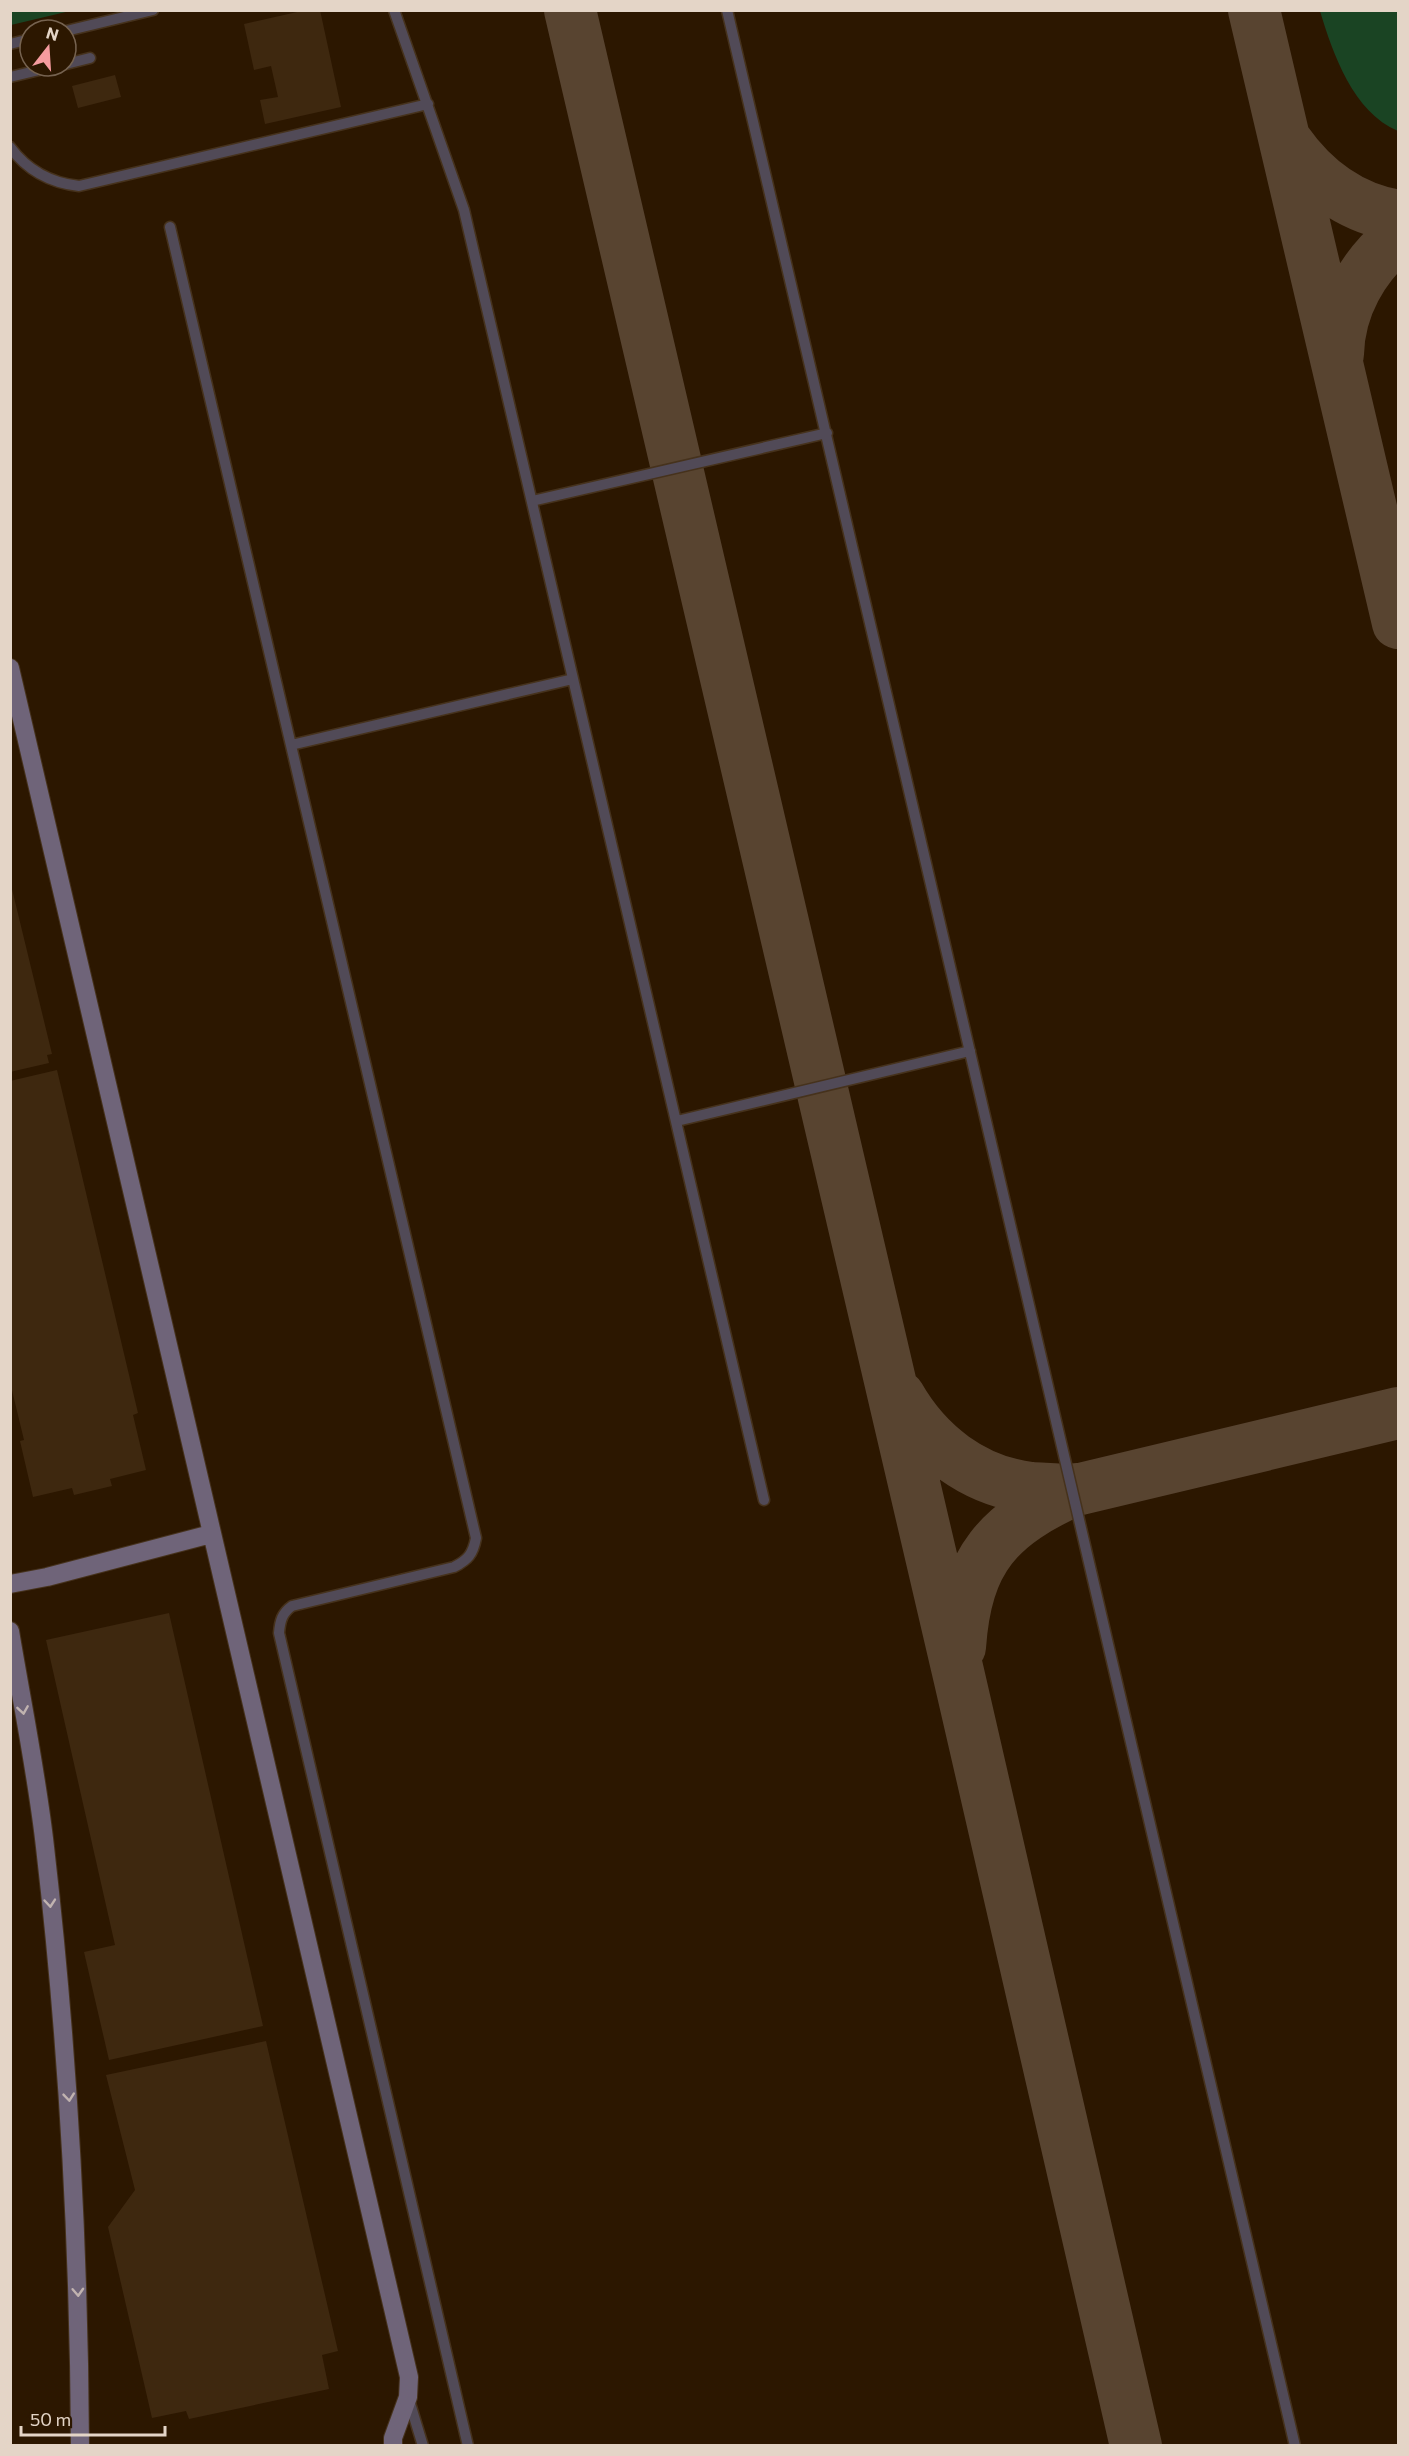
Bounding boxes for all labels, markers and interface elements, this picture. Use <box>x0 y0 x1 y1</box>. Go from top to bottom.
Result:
north arrow <box>18 18 78 78</box>
text: N <box>44 22 61 44</box>
one-way arrow <box>16 1704 29 1714</box>
one-way arrow <box>43 1898 56 1907</box>
one-way arrow <box>62 2092 75 2102</box>
one-way arrow <box>72 2287 85 2296</box>
scale bar <box>21 2399 165 2437</box>
text: 50 m <box>30 2408 71 2430</box>

